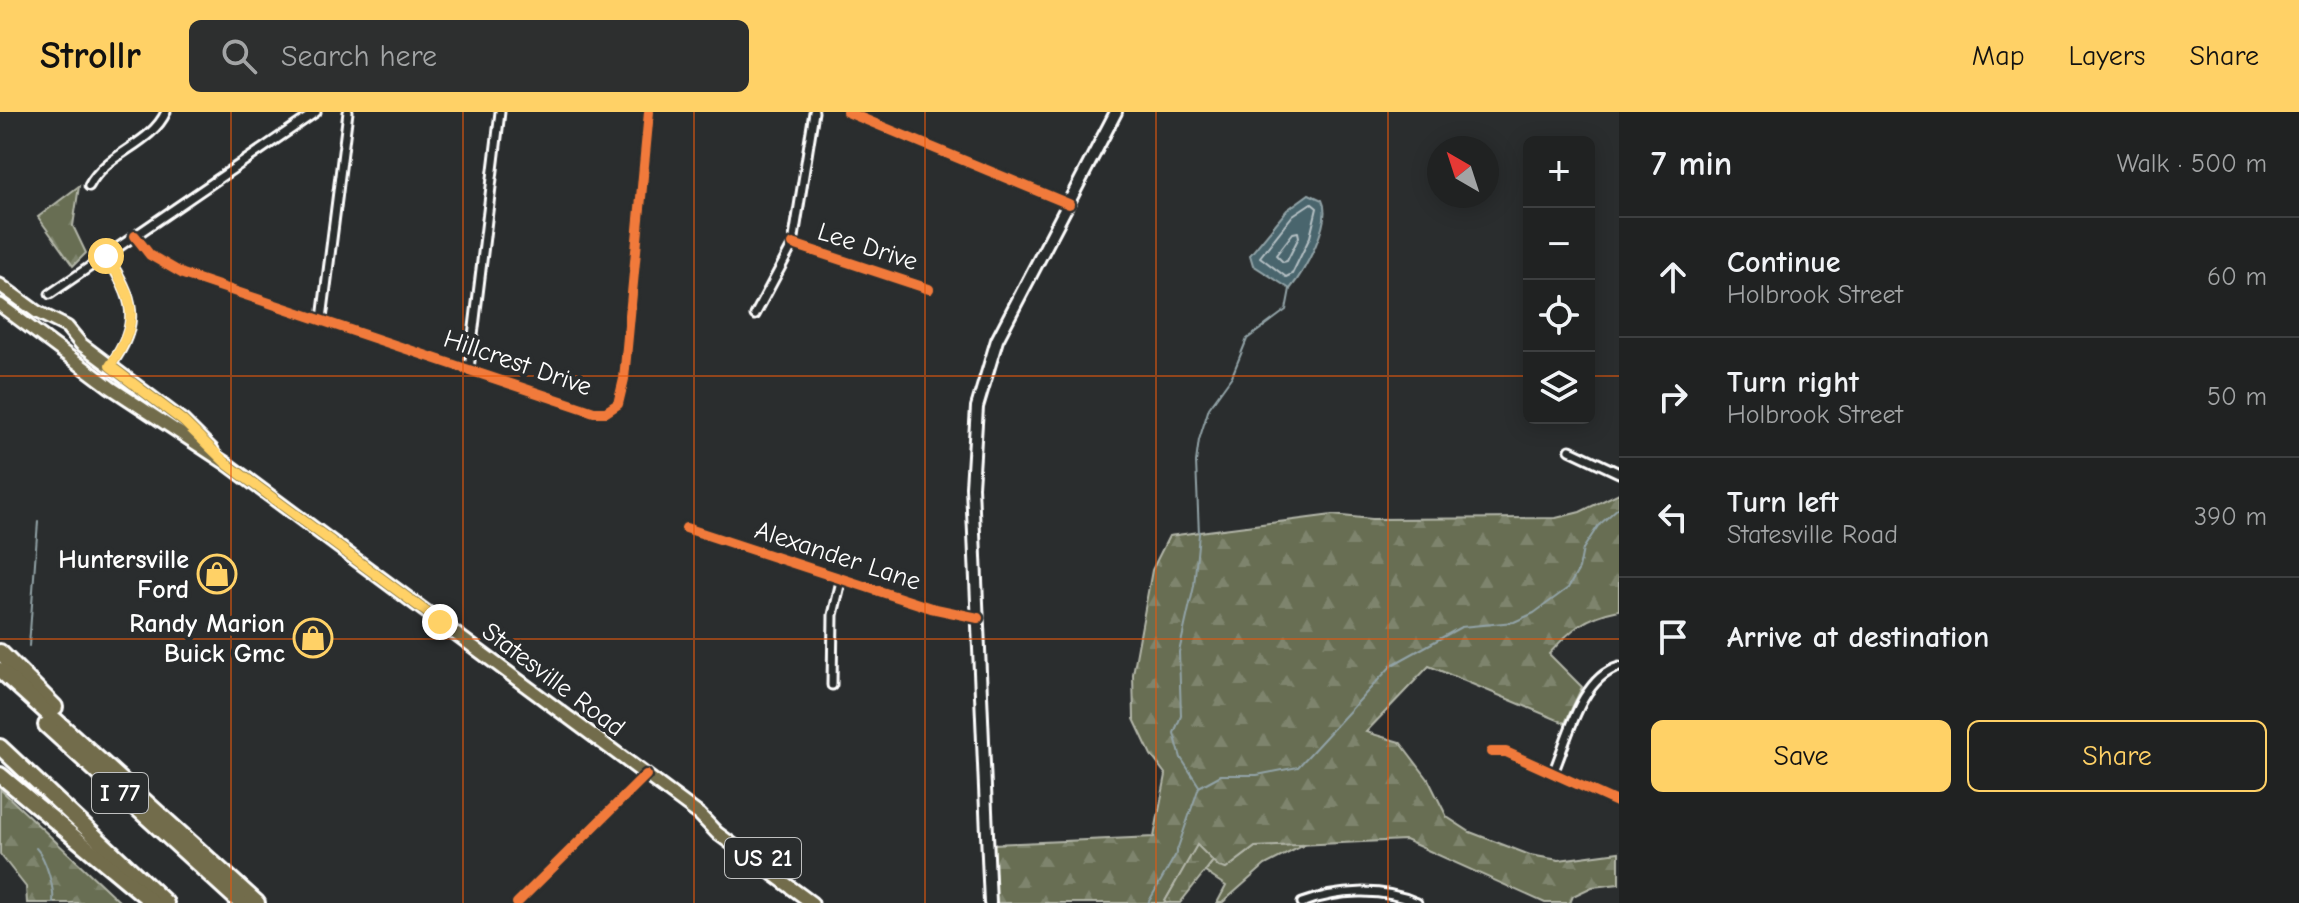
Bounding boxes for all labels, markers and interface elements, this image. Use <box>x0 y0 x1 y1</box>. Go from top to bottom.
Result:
search box <box>189 20 749 92</box>
text: Strollr <box>40 34 141 78</box>
icon: search <box>217 34 261 78</box>
text: Search here <box>281 39 437 74</box>
text: Map <box>1972 40 2025 72</box>
text: Layers <box>2069 40 2145 72</box>
text: Share <box>2189 40 2259 72</box>
north arrow <box>1427 136 1499 208</box>
map controls <box>1523 136 1595 424</box>
button: + <box>1523 136 1595 208</box>
text: 7 min <box>1651 144 1732 184</box>
text: Walk · 500 m <box>2117 149 2267 179</box>
button: − <box>1523 208 1595 280</box>
street label: Lee Drive <box>814 217 921 277</box>
route start <box>88 238 124 274</box>
text: Continue <box>1727 245 1841 280</box>
icon: ahead <box>1651 255 1695 299</box>
text: 60 m <box>2207 262 2267 292</box>
button: locate <box>1523 280 1595 352</box>
text: Holbrook Street <box>1727 280 1903 310</box>
street label: Hillcrest Drive <box>440 324 596 402</box>
button: layers <box>1523 352 1595 424</box>
text: Turn right <box>1727 365 1859 400</box>
icon: right <box>1651 375 1695 419</box>
text: 50 m <box>2207 382 2267 412</box>
text: Holbrook Street <box>1727 400 1903 430</box>
text: Turn left <box>1727 485 1839 520</box>
icon: left <box>1651 495 1695 539</box>
text: 390 m <box>2194 502 2267 532</box>
street label: Alexander Lane <box>751 515 924 597</box>
text: Statesville Road <box>1727 520 1898 550</box>
place label: Huntersville Ford <box>58 545 189 605</box>
shop icon: Huntersville Ford <box>196 553 238 595</box>
route end <box>422 604 458 640</box>
place label: Randy Marion Buick Gmc <box>129 609 285 669</box>
icon: arrive <box>1651 615 1695 659</box>
street label: Statesville Road <box>476 616 631 743</box>
shop icon: Randy Marion Buick Gmc <box>292 617 334 659</box>
text: Arrive at destination <box>1727 620 1989 655</box>
button: Save <box>1651 720 1951 792</box>
button: Share <box>1967 720 2267 792</box>
road number: I 77 <box>92 773 148 813</box>
road number: US 21 <box>725 838 801 878</box>

